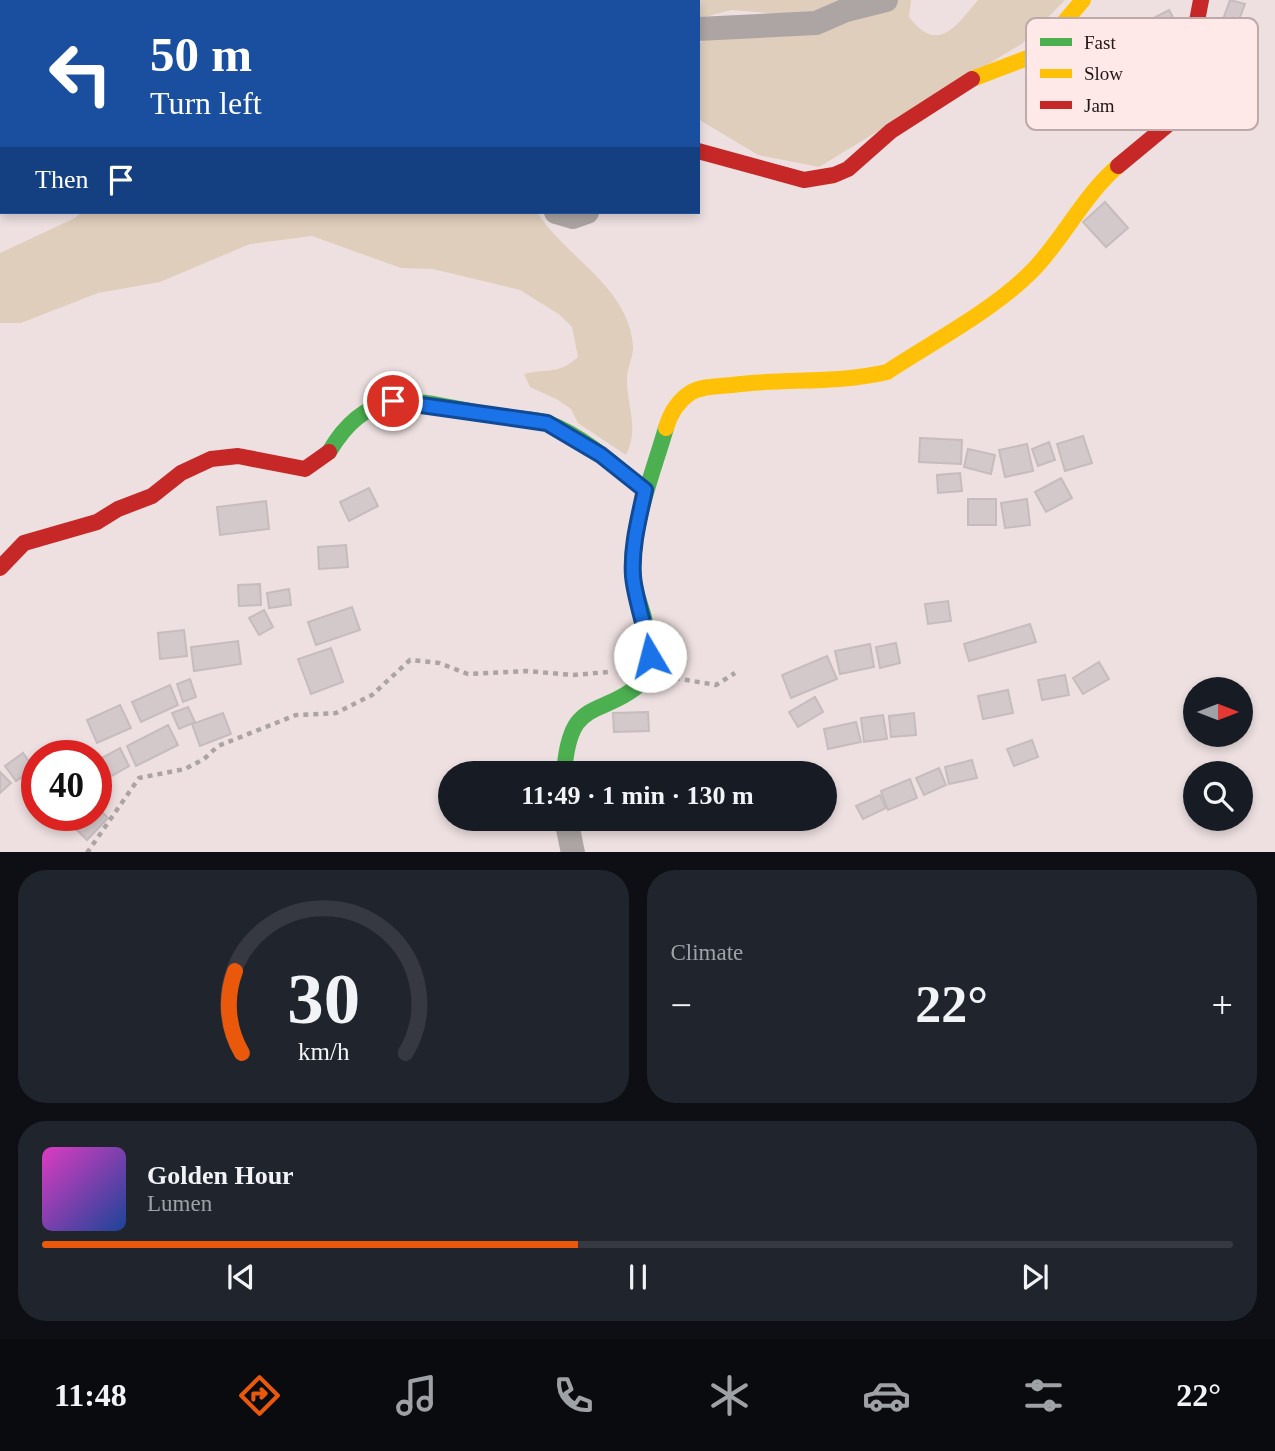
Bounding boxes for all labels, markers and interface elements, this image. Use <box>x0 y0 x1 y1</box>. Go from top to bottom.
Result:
legend <box>1026 18 1258 130</box>
text: 50 m <box>150 27 252 82</box>
icon: left <box>35 28 126 119</box>
text: Fast <box>1084 32 1116 53</box>
text: Slow <box>1084 63 1123 84</box>
text: Turn left <box>150 85 262 121</box>
text: Jam <box>1084 95 1115 116</box>
icon: arrive <box>102 161 140 199</box>
text: Then <box>35 165 88 194</box>
pin <box>363 371 423 431</box>
icon: arrive <box>374 382 412 420</box>
position arrow <box>613 619 687 693</box>
north arrow <box>1183 677 1253 747</box>
map controls <box>1183 677 1253 831</box>
speed limit sign: 40 <box>21 740 112 831</box>
button: search <box>1183 761 1253 831</box>
text: 11:49 · 1 min · 130 m <box>521 781 754 810</box>
text: Climate <box>671 940 743 965</box>
text: 30 <box>287 958 360 1039</box>
text: 22° <box>915 976 988 1033</box>
text: − <box>671 984 692 1026</box>
text: + <box>1212 984 1233 1026</box>
text: km/h <box>298 1037 349 1064</box>
text: Golden Hour <box>147 1161 294 1190</box>
text: Lumen <box>147 1191 212 1216</box>
icon: previous <box>222 1258 260 1296</box>
icon: pause <box>619 1258 657 1296</box>
icon: next <box>1016 1258 1054 1296</box>
icon: directions <box>235 1371 284 1420</box>
icon: music <box>392 1371 441 1420</box>
icon: phone <box>549 1371 598 1420</box>
icon: climate <box>705 1371 754 1420</box>
icon: car <box>862 1371 911 1420</box>
icon: filters <box>1019 1371 1068 1420</box>
text: 11:48 <box>54 1377 127 1413</box>
text: 22° <box>1176 1377 1221 1413</box>

